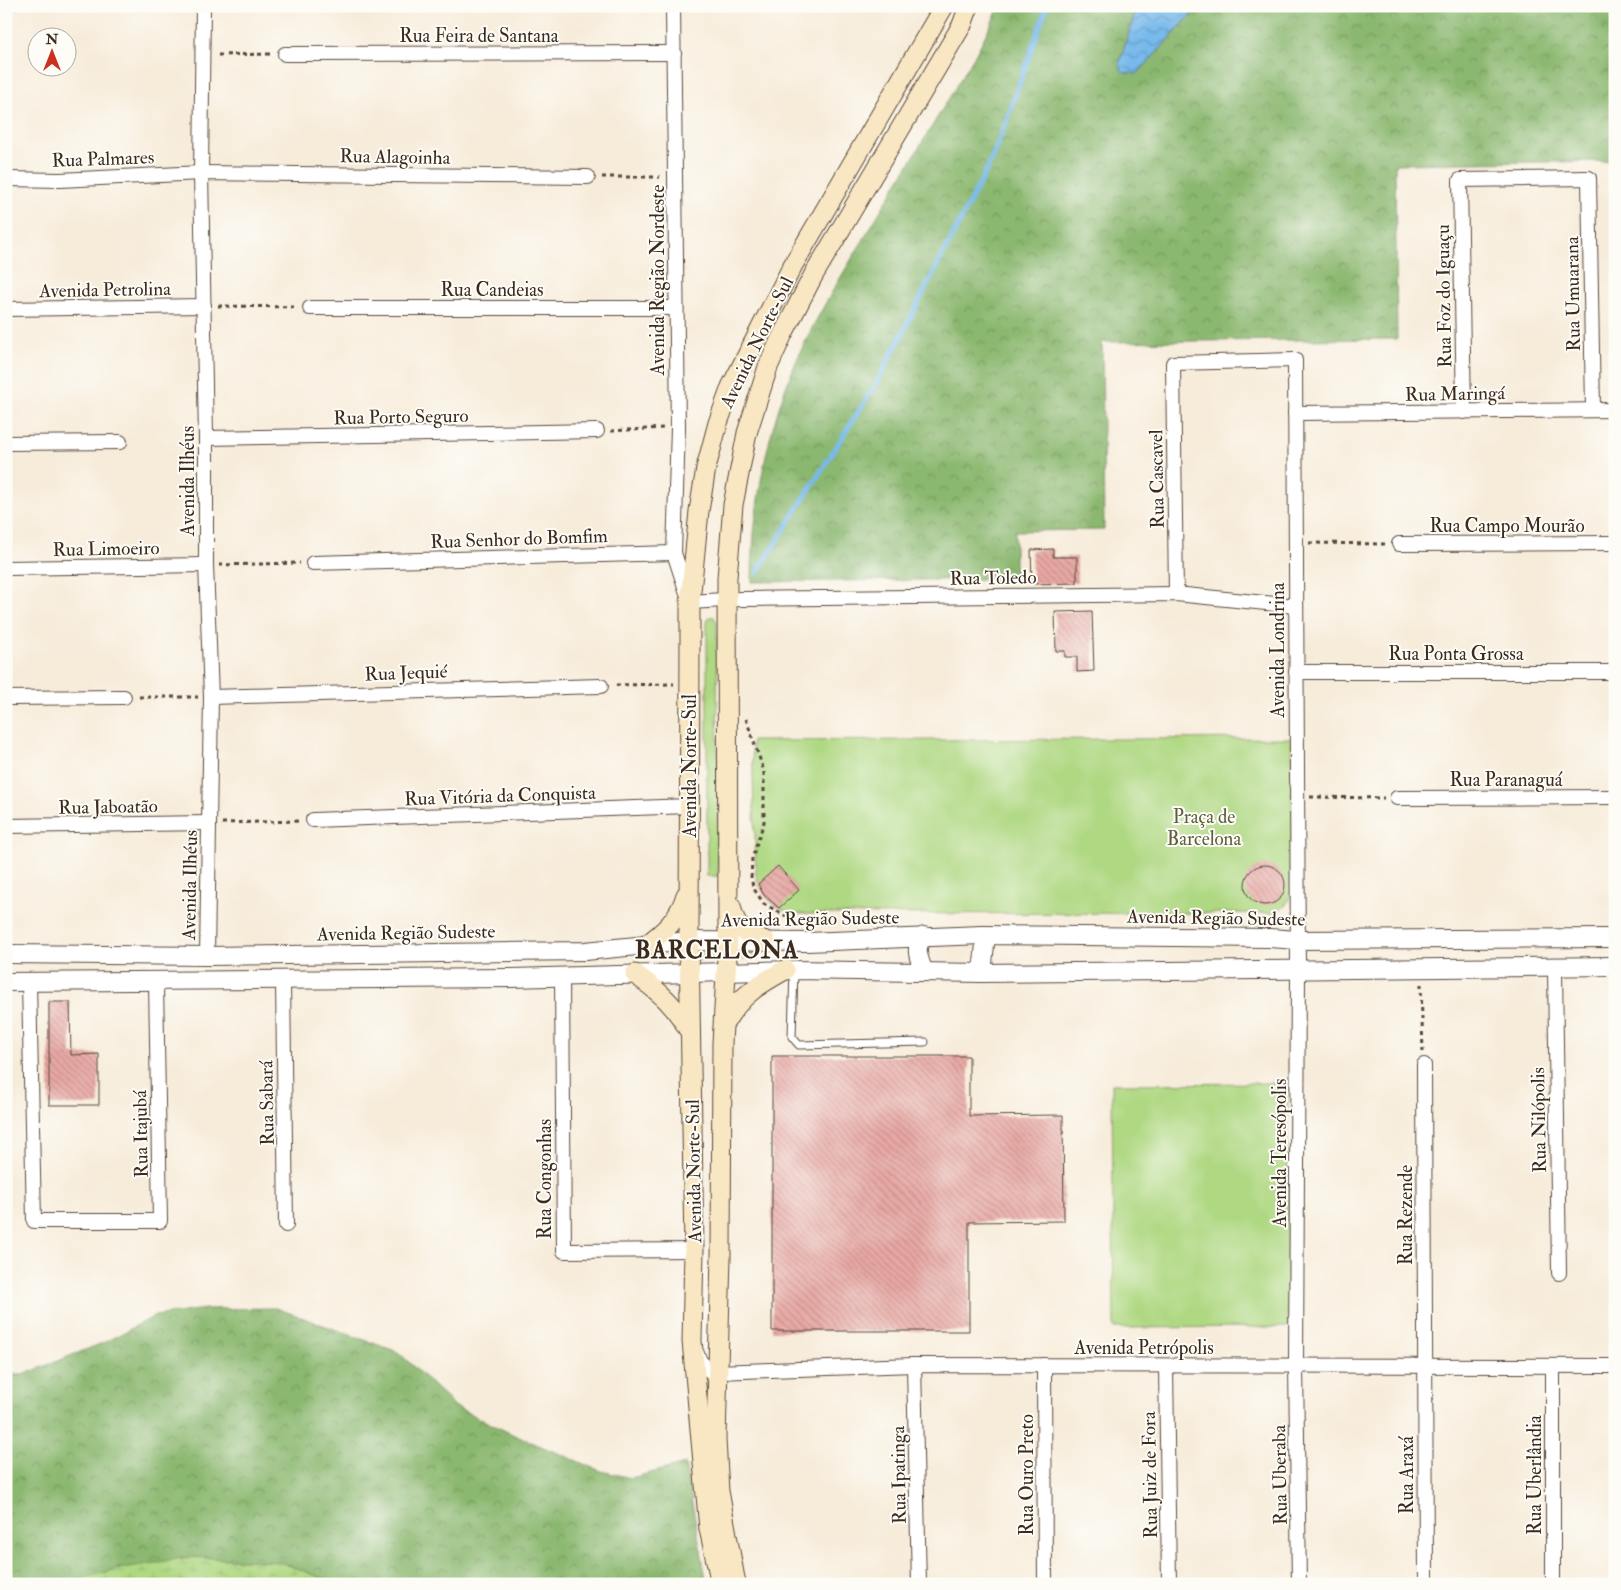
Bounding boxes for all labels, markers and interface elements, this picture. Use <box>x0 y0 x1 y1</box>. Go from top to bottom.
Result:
street label: Rua Feira de Santana <box>399 24 559 48</box>
north arrow <box>28 28 78 78</box>
text: N <box>45 31 59 48</box>
street label: Rua Alagoinha <box>339 144 451 170</box>
street label: Rua Palmares <box>51 145 155 173</box>
street label: Avenida Região Nordeste <box>646 185 670 376</box>
street label: Rua Foz do Iguaçu <box>1431 224 1457 368</box>
street label: Rua Umuarana <box>1560 236 1586 352</box>
street label: Avenida Norte-Sul <box>714 273 799 413</box>
street label: Avenida Petrolina <box>38 277 171 303</box>
street label: Rua Candeias <box>440 278 544 302</box>
street label: Rua Maringá <box>1405 381 1506 407</box>
street label: Rua Porto Seguro <box>333 404 469 430</box>
street label: Avenida Ilhéus <box>176 426 200 537</box>
street label: Rua Cascavel <box>1144 429 1170 529</box>
street label: Rua Campo Mourão <box>1429 514 1585 539</box>
street label: Rua Senhor do Bomfim <box>430 524 608 554</box>
street label: Rua Limoeiro <box>52 536 160 562</box>
street label: Rua Toledo <box>949 565 1037 591</box>
street label: Avenida Londrina <box>1266 582 1290 719</box>
street label: Rua Ponta Grossa <box>1388 642 1524 666</box>
street label: Rua Jequié <box>364 660 448 686</box>
street label: Avenida Norte-Sul <box>678 694 702 839</box>
street label: Rua Paranaguá <box>1449 768 1563 792</box>
street label: Rua Vitória da Conquista <box>404 781 596 811</box>
street label: Rua Jaboatão <box>58 794 158 820</box>
park label: Praça de Barcelona <box>1167 805 1241 851</box>
street label: Avenida Ilhéus <box>177 830 203 941</box>
street label: Avenida Região Sudeste <box>1126 904 1305 932</box>
street label: Avenida Região Sudeste <box>720 905 900 933</box>
street label: Avenida Região Sudeste <box>316 919 496 947</box>
district label: BARCELONA <box>635 935 799 966</box>
street label: Rua Sabará <box>254 1060 280 1146</box>
street label: Rua Nilópolis <box>1526 1067 1553 1173</box>
street label: Avenida Teresópolis <box>1268 1079 1293 1228</box>
street label: Rua Itajubá <box>128 1090 154 1178</box>
street label: Avenida Norte-Sul <box>681 1099 707 1244</box>
street label: Rua Congonhas <box>533 1119 557 1239</box>
street label: Rua Rezende <box>1394 1165 1418 1265</box>
street label: Avenida Petrópolis <box>1073 1336 1214 1361</box>
street label: Rua Juiz de Fora <box>1137 1411 1163 1539</box>
street label: Rua Ouro Preto <box>1015 1414 1039 1536</box>
street label: Rua Uberlândia <box>1523 1415 1547 1535</box>
street label: Rua Uberaba <box>1267 1424 1293 1525</box>
street label: Rua Ipatinga <box>886 1425 913 1524</box>
street label: Rua Araxá <box>1395 1436 1419 1514</box>

